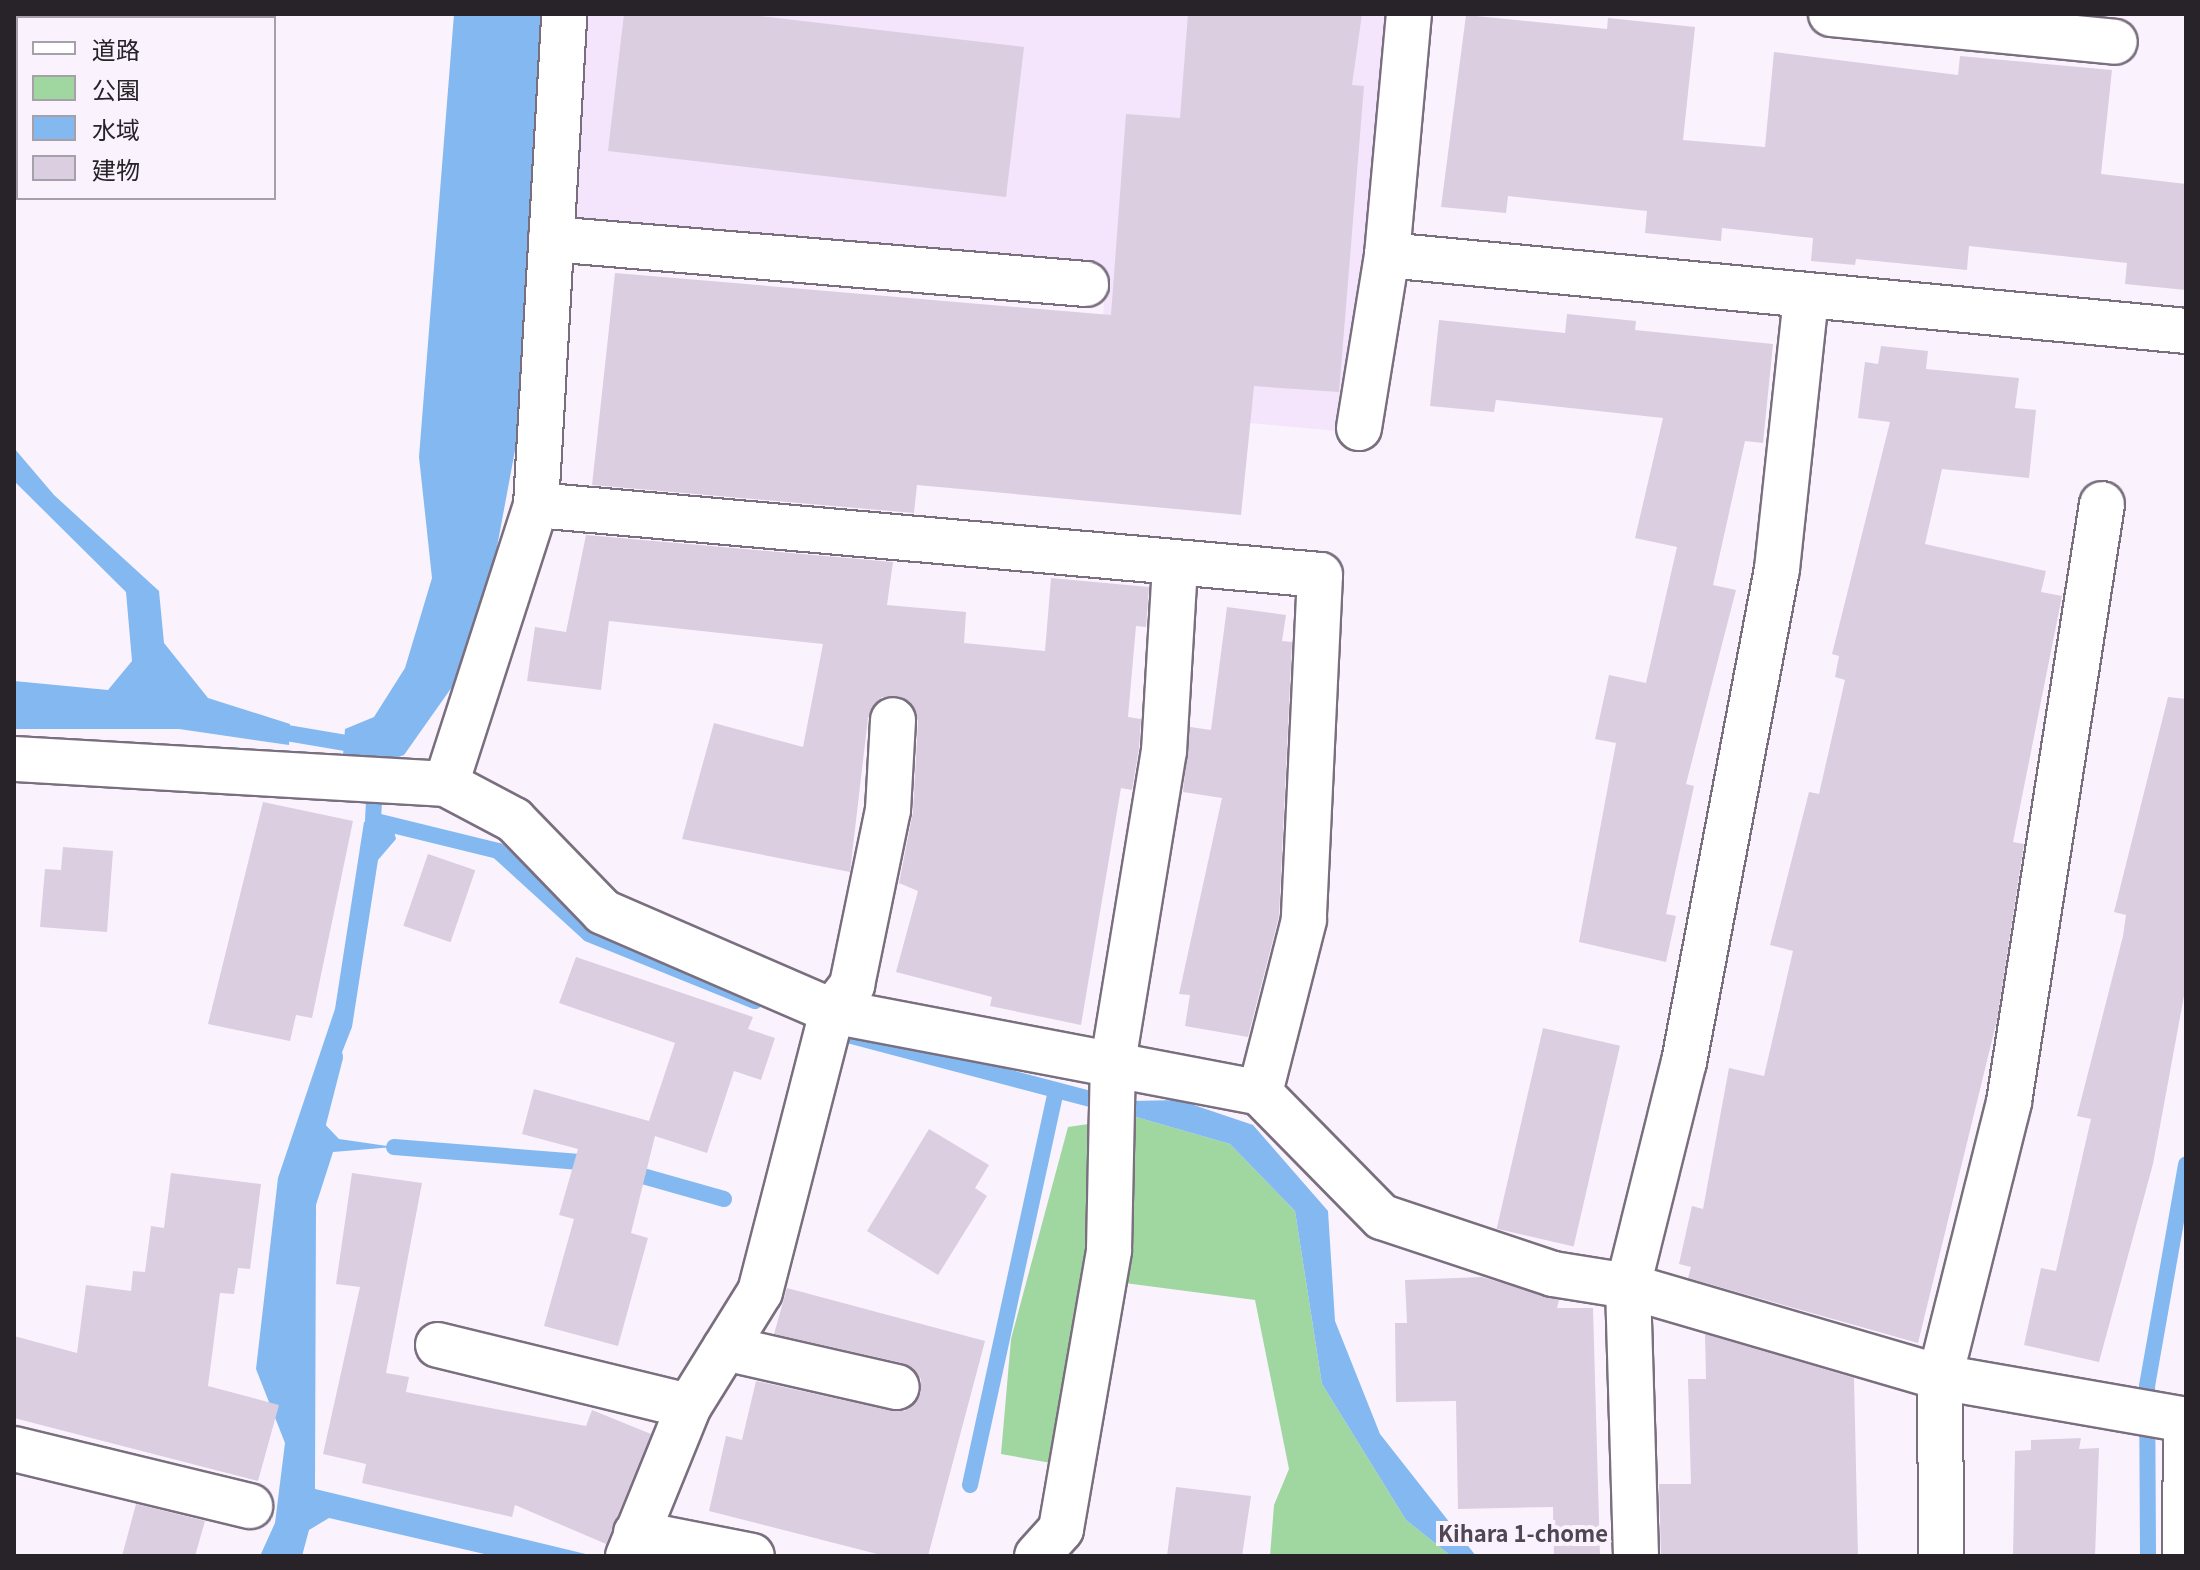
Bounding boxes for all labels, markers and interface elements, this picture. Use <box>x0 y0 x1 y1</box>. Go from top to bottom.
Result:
legend <box>16 16 276 200</box>
text: 道路 <box>92 31 140 66</box>
text: 公園 <box>92 71 140 106</box>
text: 水域 <box>92 111 140 146</box>
text: 建物 <box>92 151 140 186</box>
district label: Kihara 1-chome <box>1438 1520 1608 1546</box>

